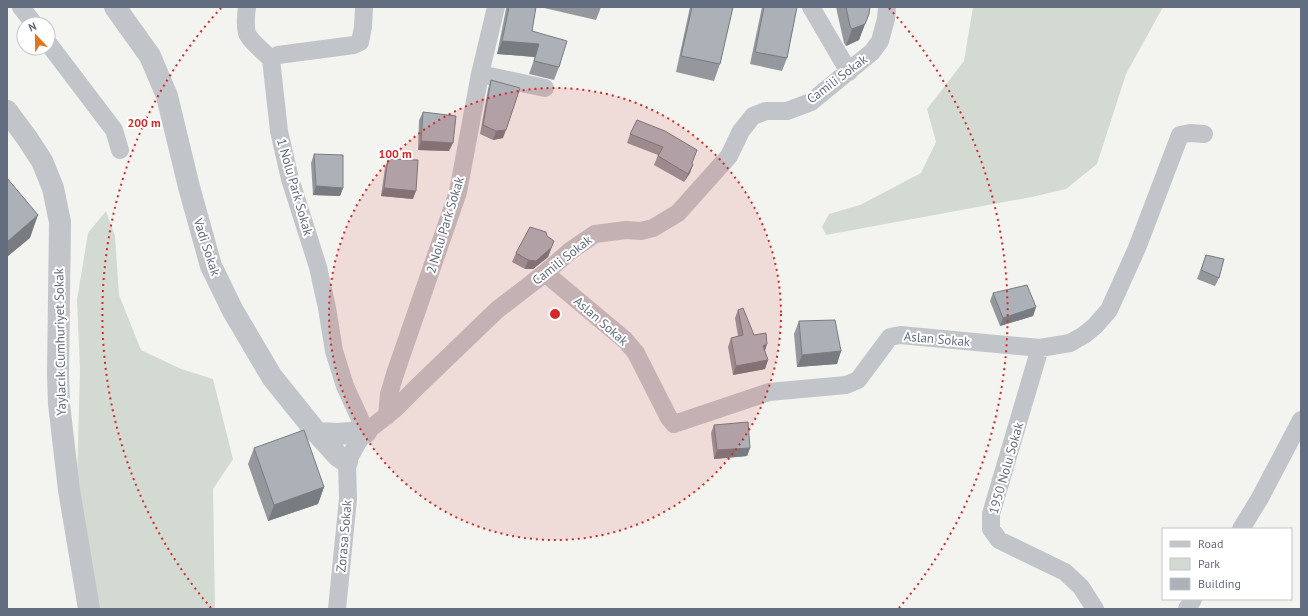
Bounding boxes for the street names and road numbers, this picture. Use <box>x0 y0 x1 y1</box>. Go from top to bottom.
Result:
street label: Camili Sokak <box>803 50 871 107</box>
street label: 1 Nolu Park Sokak <box>273 136 317 238</box>
street label: 2 Nolu Park Sokak <box>422 174 468 275</box>
street label: Vadi Sokak <box>189 215 225 279</box>
street label: Camili Sokak <box>529 231 596 289</box>
street label: Yaylacık Cumhuriyet Sokak <box>50 267 70 416</box>
street label: Aslan Sokak <box>570 293 632 350</box>
street label: Aslan Sokak <box>903 328 972 350</box>
street label: 1950 Nolu Sokak <box>985 419 1027 516</box>
street label: Zorasa Sokak <box>332 498 356 573</box>

